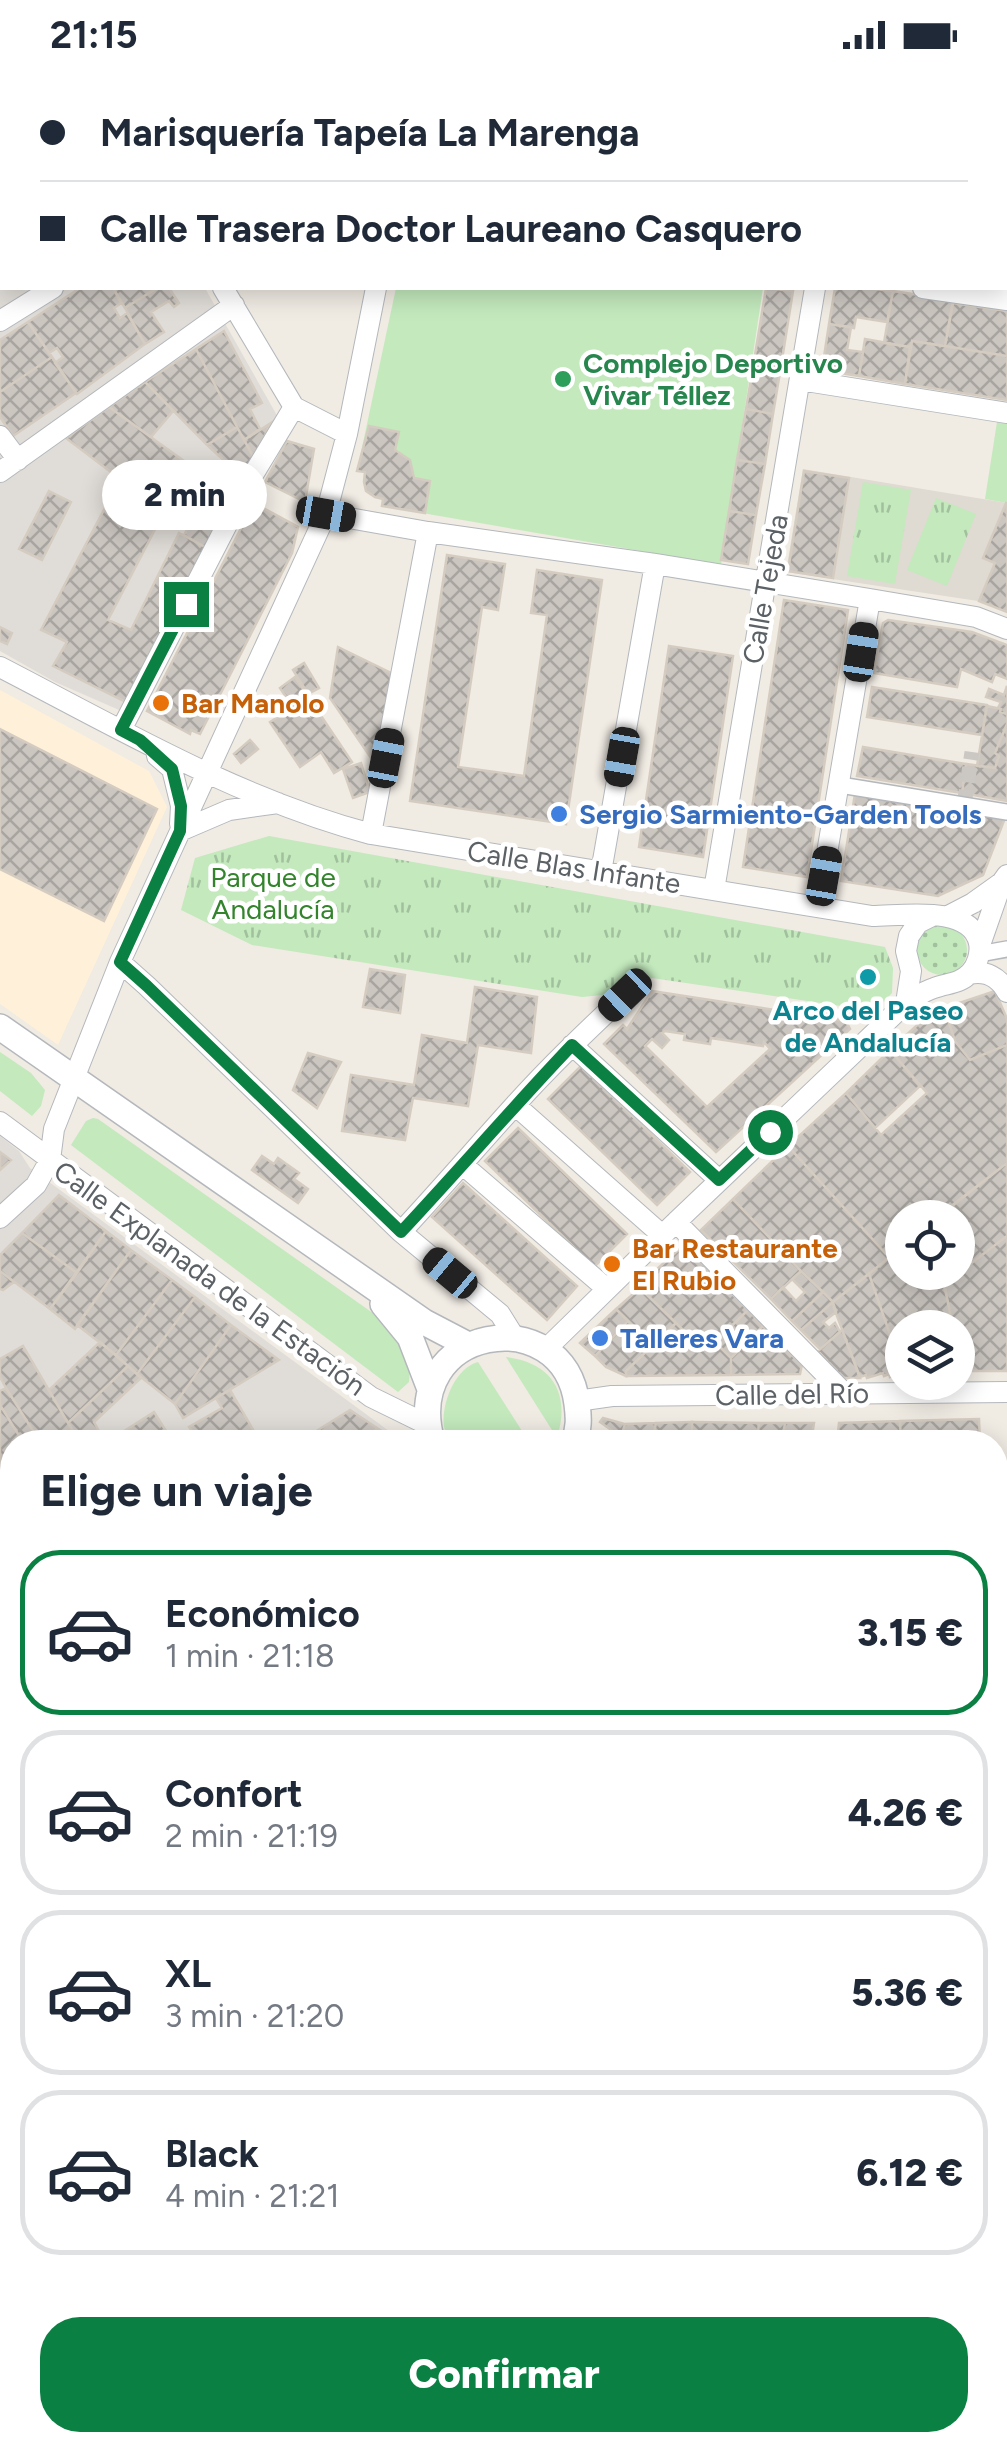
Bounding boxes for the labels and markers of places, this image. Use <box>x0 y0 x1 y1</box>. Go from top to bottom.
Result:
place label: Complejo Deportivo Vivar Téllez <box>583 346 843 412</box>
marker: Complejo Deportivo Vivar Téllez <box>552 368 574 390</box>
place label: Bar Manolo <box>181 686 325 720</box>
marker: Bar Manolo <box>150 692 172 714</box>
place label: Sergio Sarmiento-Garden Tools <box>579 797 982 831</box>
marker: Sergio Sarmiento-Garden Tools <box>548 803 570 825</box>
marker: Arco del Paseo de Andalucía <box>857 966 879 988</box>
place label: Arco del Paseo de Andalucía <box>773 993 963 1059</box>
place label: Bar Restaurante El Rubio <box>632 1231 838 1297</box>
marker: Bar Restaurante El Rubio <box>601 1253 623 1275</box>
place label: Talleres Vara <box>620 1321 784 1355</box>
marker: Talleres Vara <box>589 1327 611 1349</box>

